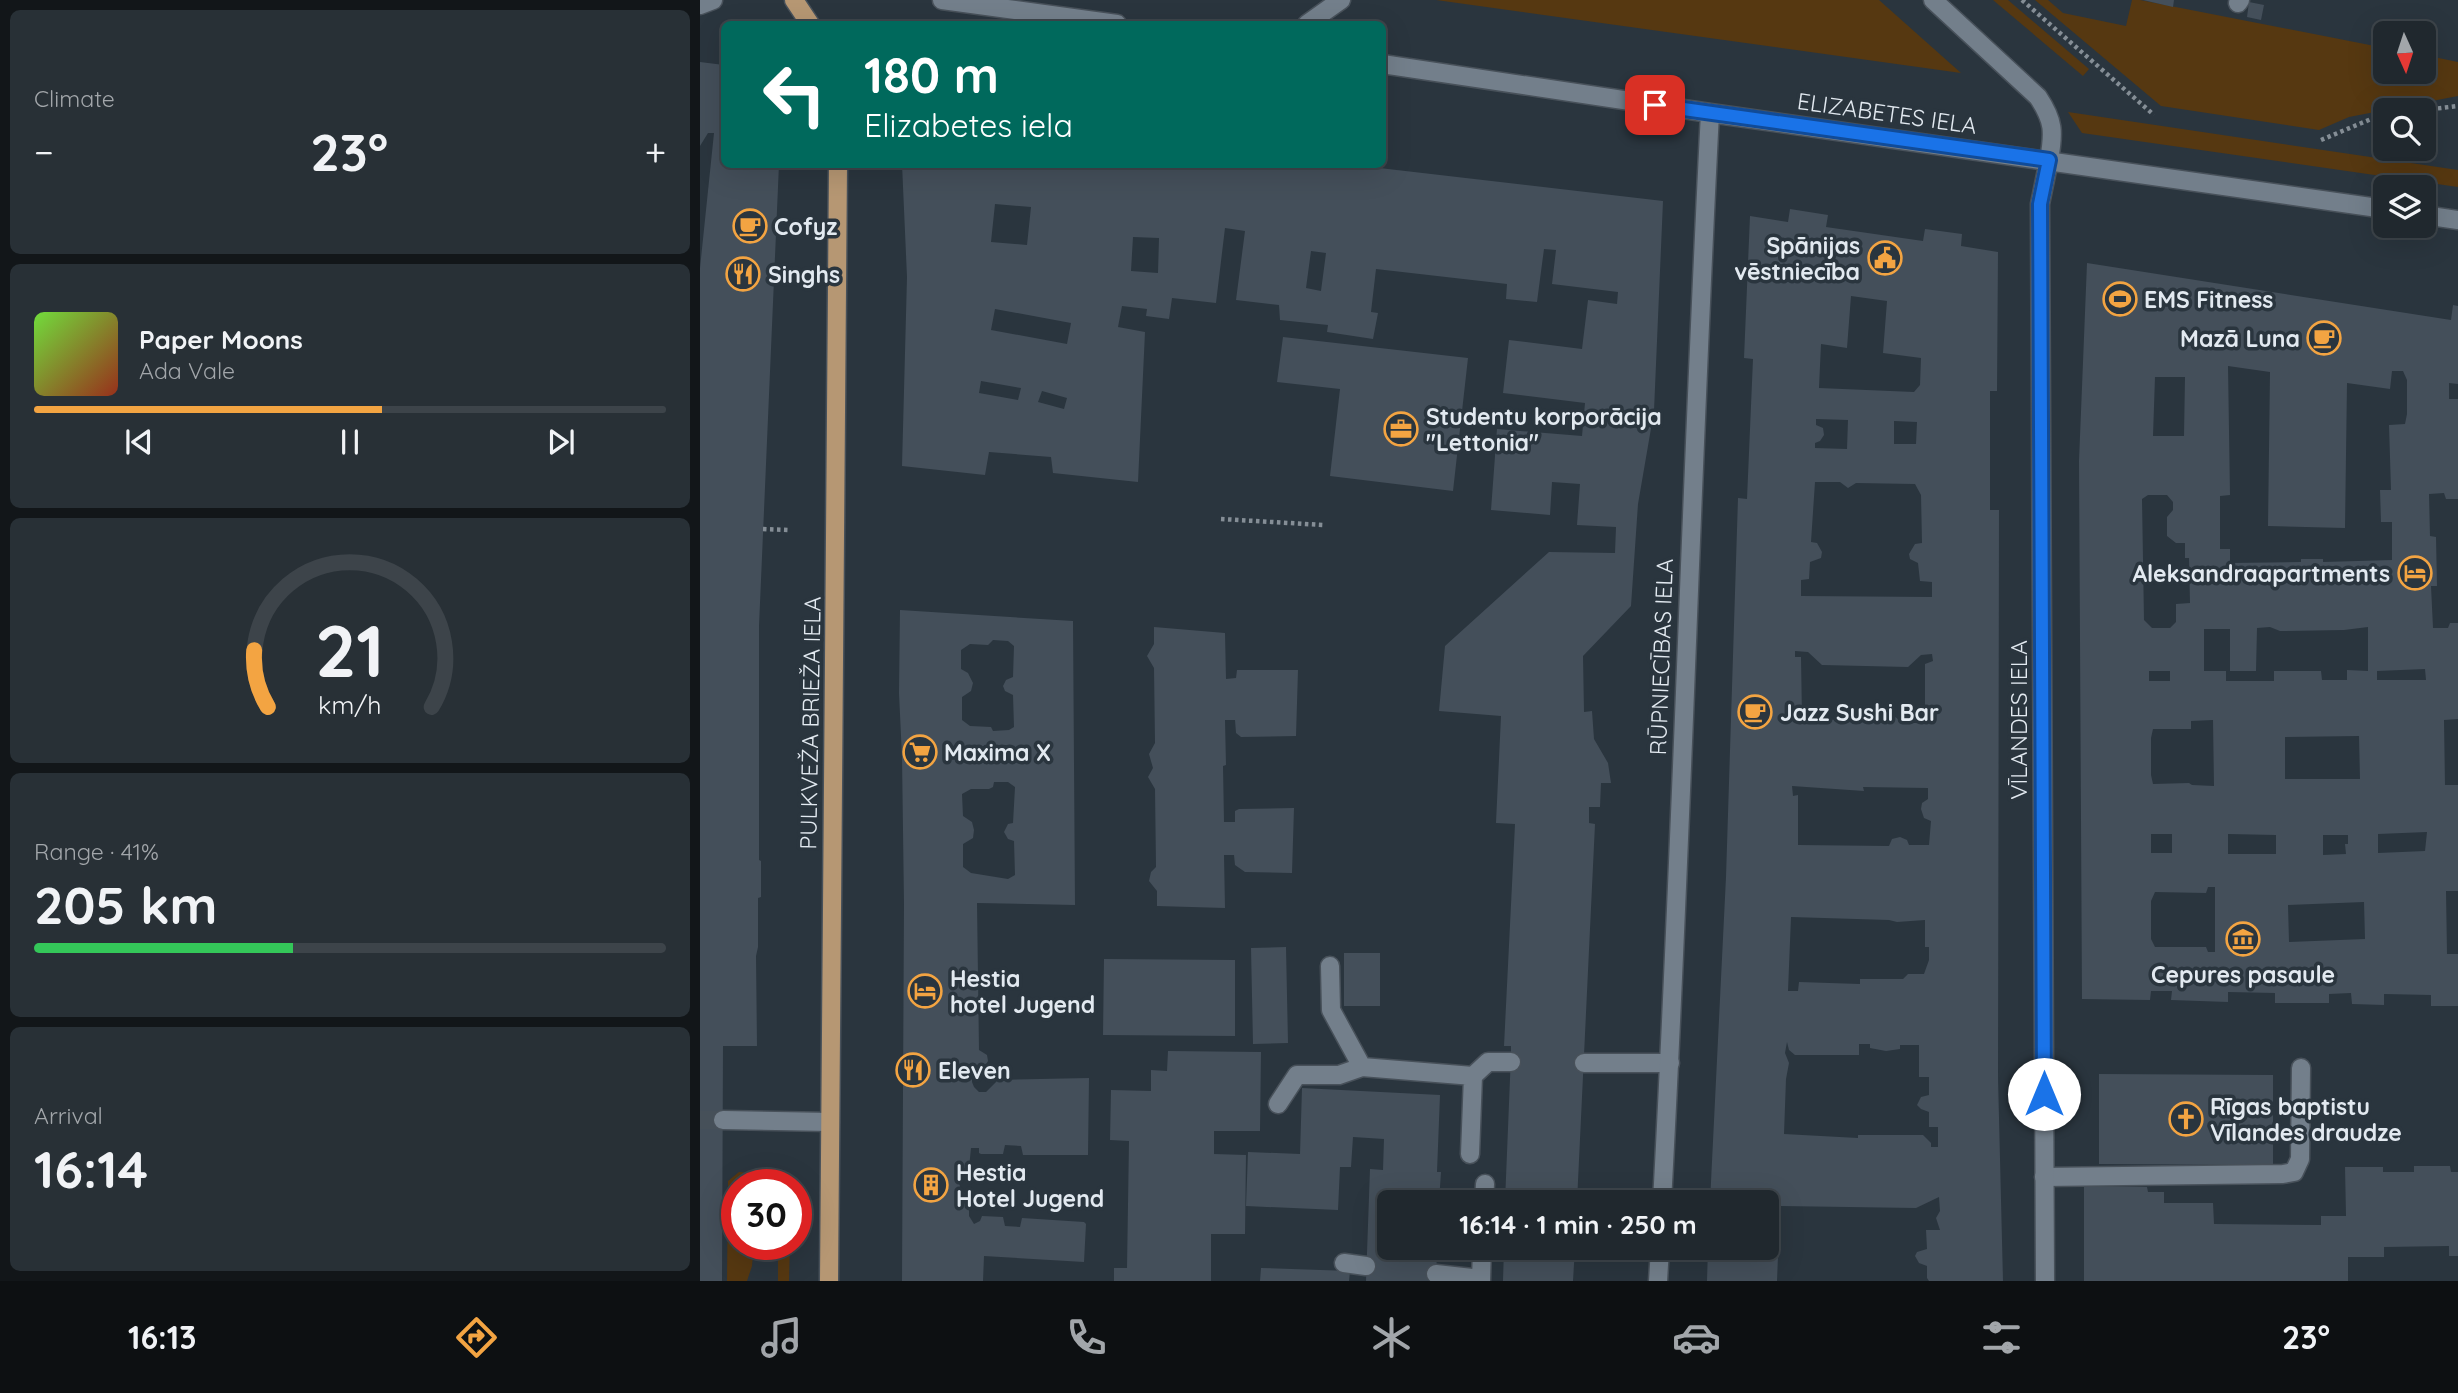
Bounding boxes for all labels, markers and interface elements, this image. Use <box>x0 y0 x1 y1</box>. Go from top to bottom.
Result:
north arrow <box>2373 21 2436 84</box>
map controls <box>2373 21 2436 238</box>
text: 180 m <box>864 44 999 105</box>
icon: left <box>749 49 840 140</box>
pin <box>1625 75 1685 135</box>
text: Climate <box>34 84 115 113</box>
icon: arrive <box>1636 86 1674 124</box>
street label: ELIZABETES IELA <box>1795 86 1979 140</box>
button: search <box>2373 98 2436 161</box>
text: Elizabetes iela <box>864 105 1073 145</box>
text: 23° <box>310 119 388 184</box>
text: − <box>34 128 54 176</box>
text: + <box>645 128 666 176</box>
button: layers <box>2373 175 2436 238</box>
cafe icon: Cofyz <box>731 207 769 245</box>
place label: Cofyz <box>774 212 837 241</box>
place label: Spānijas vēstniecība <box>1734 231 1860 286</box>
public building icon: Spānijas vēstniecība <box>1866 239 1904 277</box>
restaurant icon: Singhs <box>724 255 762 293</box>
place label: Singhs <box>768 260 840 289</box>
sports icon: EMS Fitness <box>2101 280 2139 318</box>
place label: EMS Fitness <box>2144 285 2273 314</box>
cafe icon: Mazā Luna <box>2305 319 2343 357</box>
text: Paper Moons <box>139 323 303 356</box>
place label: Mazā Luna <box>2180 324 2300 353</box>
text: Ada Vale <box>139 356 235 385</box>
place label: Studentu korporācija "Lettonia" <box>1426 402 1662 457</box>
office icon: Studentu korporācija "Lettonia" <box>1382 410 1420 448</box>
icon: previous <box>120 423 158 461</box>
icon: pause <box>331 423 369 461</box>
icon: next <box>542 423 580 461</box>
hotel icon: Aleksandraapartments <box>2396 554 2434 592</box>
street label: RŪPNIECĪBAS IELA <box>1643 558 1679 756</box>
place label: Aleksandraapartments <box>2132 559 2390 588</box>
street label: PULKVEŽA BRIEŽA IELA <box>793 596 827 850</box>
text: 21 <box>315 604 385 695</box>
street label: VĪLANDES IELA <box>2004 640 2033 800</box>
text: km/h <box>318 688 382 719</box>
cafe icon: Jazz Sushi Bar <box>1736 693 1774 731</box>
place label: Jazz Sushi Bar <box>1780 698 1939 727</box>
supermarket icon: Maxima X <box>901 733 939 771</box>
place label: Maxima X <box>944 738 1051 767</box>
text: Range · 41% <box>34 837 159 866</box>
text: 205 km <box>34 872 218 937</box>
museum icon: Cepures pasaule <box>2224 920 2262 958</box>
place label: Cepures pasaule <box>2151 960 2335 989</box>
place label: Hestia hotel Jugend <box>950 964 1095 1019</box>
hotel icon: Hestia hotel Jugend <box>906 972 944 1010</box>
restaurant icon: Eleven <box>894 1051 932 1089</box>
place label: Eleven <box>938 1056 1011 1085</box>
position arrow <box>2007 1057 2081 1131</box>
place label: Rīgas baptistu Vīlandes draudze <box>2210 1092 2402 1147</box>
church icon: Rīgas baptistu Vīlandes draudze <box>2167 1100 2205 1138</box>
text: Arrival <box>34 1101 103 1130</box>
text: 16:14 <box>34 1136 148 1201</box>
place label: Hestia Hotel Jugend <box>956 1158 1104 1213</box>
building icon: Hestia Hotel Jugend <box>912 1166 950 1204</box>
speed limit sign: 30 <box>721 1169 812 1260</box>
text: 16:14 · 1 min · 250 m <box>1459 1208 1697 1241</box>
icon: directions <box>452 1313 501 1362</box>
icon: music <box>757 1313 806 1362</box>
icon: phone <box>1062 1313 1111 1362</box>
icon: climate <box>1367 1313 1416 1362</box>
icon: car <box>1672 1313 1721 1362</box>
icon: filters <box>1977 1313 2026 1362</box>
text: 16:13 <box>128 1317 196 1357</box>
text: 23° <box>2282 1317 2330 1357</box>

